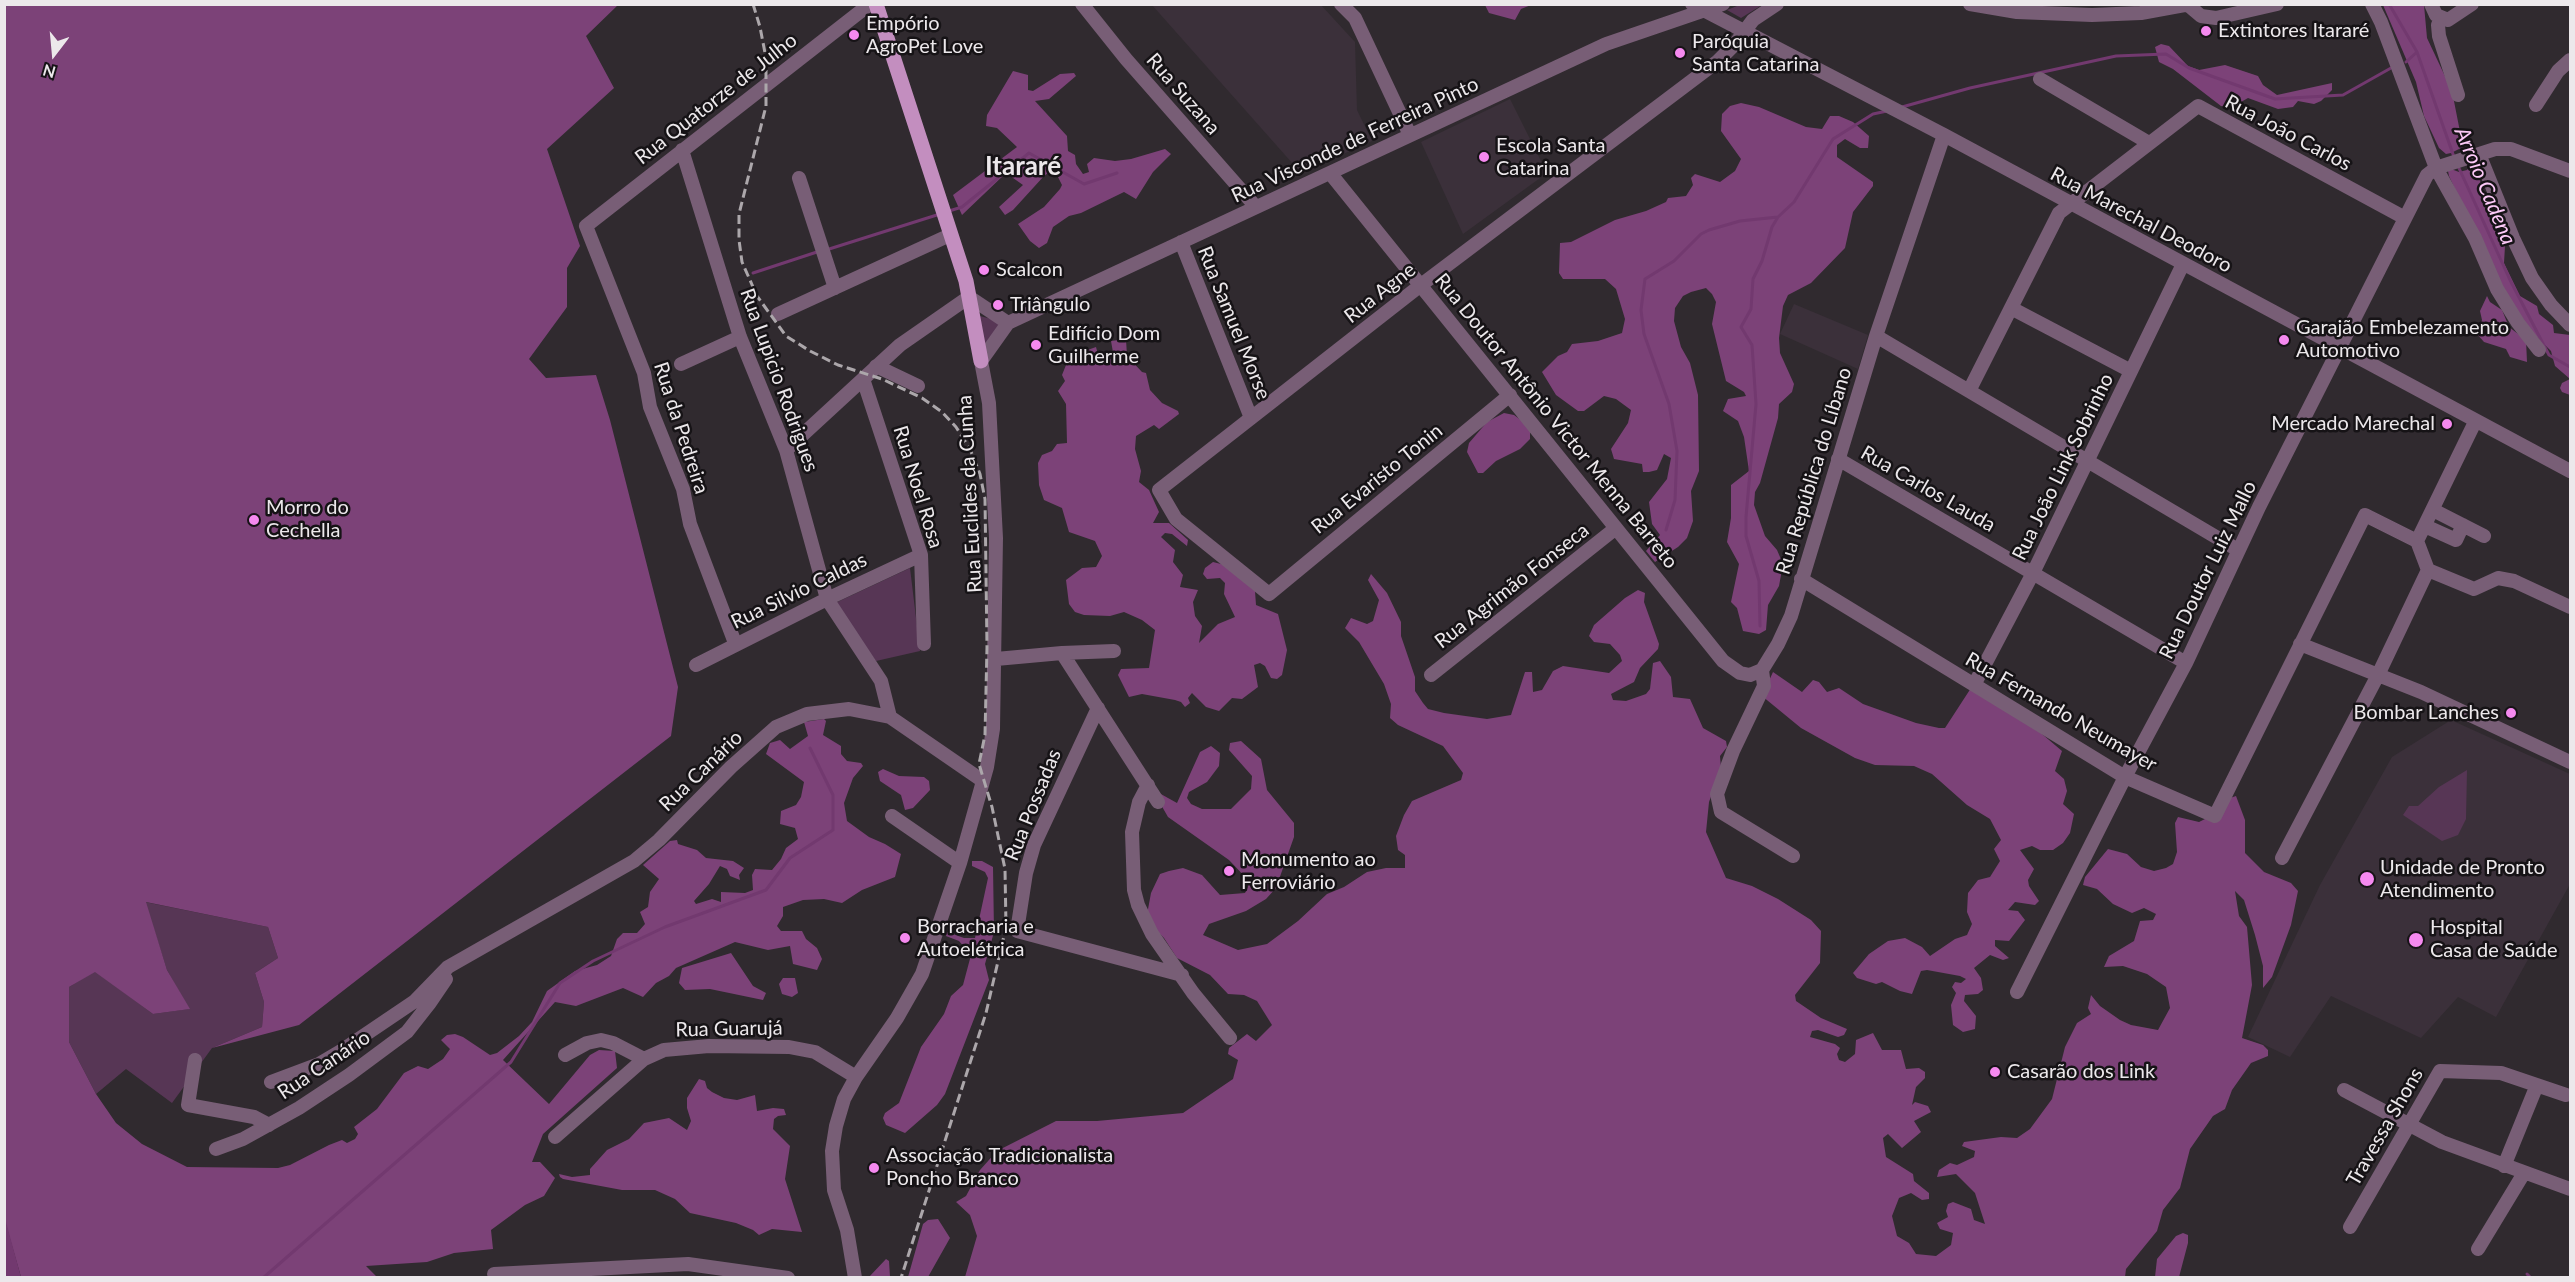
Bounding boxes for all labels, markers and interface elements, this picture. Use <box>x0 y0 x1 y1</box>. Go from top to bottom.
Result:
place label: Empório AgroPet Love <box>866 12 983 59</box>
place label: Extintores Itararé <box>2218 19 2369 43</box>
north arrow <box>24 24 84 84</box>
marker: Extintores Itararé <box>2199 24 2213 38</box>
street label: Rua Quatorze de Julho <box>630 28 802 170</box>
marker: Empório AgroPet Love <box>847 28 861 42</box>
place label: Paróquia Santa Catarina <box>1692 30 1819 77</box>
marker: Paróquia Santa Catarina <box>1673 46 1687 60</box>
street label: Rua Suzana <box>1141 48 1225 140</box>
text: N <box>40 61 57 83</box>
street label: Rua Visconde de Ferreira Pinto <box>1228 72 1482 208</box>
street label: Rua João Carlos <box>2221 90 2355 176</box>
water label: Arroio Cadena <box>2449 123 2521 249</box>
place label: Escola Santa Catarina <box>1496 134 1605 181</box>
marker: Escola Santa Catarina <box>1477 150 1491 164</box>
district label: Itararé <box>985 151 1061 183</box>
street label: Rua Marechal Deodoro <box>2046 162 2236 278</box>
street label: Rua Samuel Morse <box>1192 243 1276 403</box>
place label: Scalcon <box>996 258 1063 282</box>
street label: Rua Agne <box>1340 258 1420 328</box>
marker: Scalcon <box>977 263 991 277</box>
street label: Rua Doutor Antônio Victor Menna Barreto <box>1429 269 1683 573</box>
street label: Rua Lupicio Rodrigues <box>735 285 823 475</box>
place label: Triângulo <box>1010 293 1090 317</box>
marker: Triângulo <box>991 298 1005 312</box>
place label: Garajão Embelezamento Automotivo <box>2296 316 2509 363</box>
place label: Edifício Dom Guilherme <box>1048 322 1160 369</box>
marker: Garajão Embelezamento Automotivo <box>2277 333 2291 347</box>
marker: Edifício Dom Guilherme <box>1029 338 1043 352</box>
street label: Rua da Pedreira <box>648 359 714 497</box>
street label: Rua República do Líbano <box>1771 365 1857 577</box>
street label: Rua João Link Sobrinho <box>2007 370 2119 564</box>
street label: Rua Euclides da Cunha <box>953 394 987 594</box>
place label: Mercado Marechal <box>2271 412 2435 436</box>
marker: Mercado Marechal <box>2440 417 2454 431</box>
street label: Rua Evaristo Tonin <box>1307 419 1447 539</box>
street label: Rua Noel Rosa <box>888 423 948 551</box>
street label: Rua Carlos Lauda <box>1857 441 1999 537</box>
street label: Rua Doutor Luiz Mallo <box>2154 477 2262 663</box>
place label: Morro do Cechella <box>266 496 349 543</box>
marker: Morro do Cechella <box>247 513 261 527</box>
street label: Rua Agrimão Fonseca <box>1430 518 1594 654</box>
street label: Rua Silvio Caldas <box>727 548 871 634</box>
street label: Rua Fernando Neumayer <box>1961 647 2161 777</box>
place label: Bombar Lanches <box>2354 701 2499 725</box>
marker: Bombar Lanches <box>2504 706 2518 720</box>
street label: Rua Canário <box>654 725 748 817</box>
street label: Rua Possadas <box>1000 746 1066 864</box>
place label: Monumento ao Ferroviário <box>1241 848 1376 895</box>
place label: Unidade de Pronto Atendimento <box>2380 856 2545 903</box>
marker: Monumento ao Ferroviário <box>1222 864 1236 878</box>
marker: Unidade de Pronto Atendimento <box>2358 870 2376 888</box>
place label: Borracharia e Autoelétrica <box>917 915 1034 962</box>
place label: Hospital Casa de Saúde <box>2430 916 2557 963</box>
marker: Borracharia e Autoelétrica <box>898 931 912 945</box>
marker: Hospital Casa de Saúde <box>2407 931 2425 949</box>
street label: Rua Guarujá <box>675 1016 783 1042</box>
street label: Rua Canário <box>273 1025 375 1105</box>
place label: Casarão dos Link <box>2007 1060 2155 1084</box>
street label: Travessa Shons <box>2341 1064 2429 1190</box>
marker: Casarão dos Link <box>1988 1065 2002 1079</box>
place label: Associação Tradicionalista Poncho Branco <box>886 1144 1113 1191</box>
marker: Associação Tradicionalista Poncho Branco <box>867 1161 881 1175</box>

